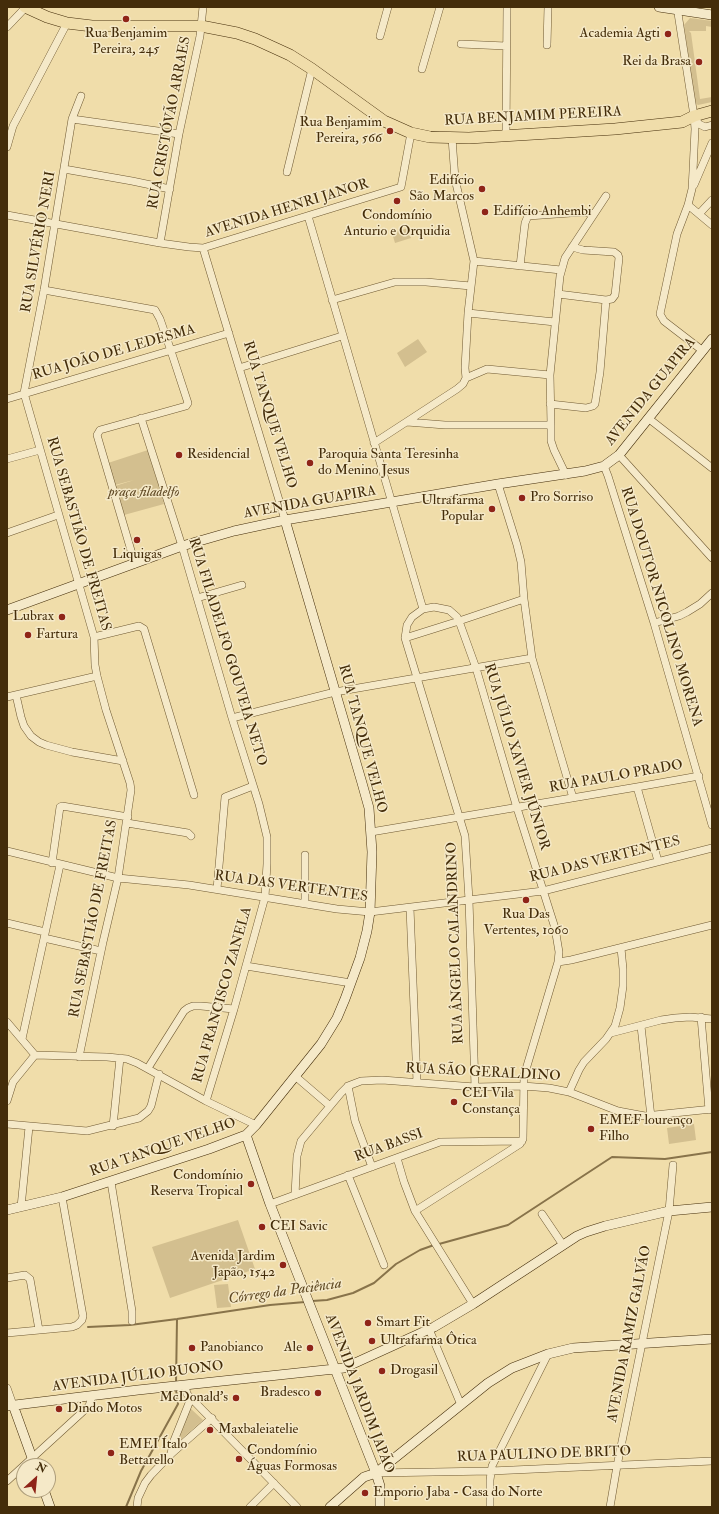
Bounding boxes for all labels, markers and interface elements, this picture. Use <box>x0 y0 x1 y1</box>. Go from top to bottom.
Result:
marker: Rua Benjamim Pereira, 245 <box>121 14 131 24</box>
place label: Rua Benjamim Pereira, 245 <box>85 26 167 58</box>
place label: Academia Agti <box>580 26 660 42</box>
marker: Academia Agti <box>663 29 673 39</box>
street label: RUA CRISTÓVÃO ARRAES <box>145 35 195 211</box>
place label: Rei da Brasa <box>622 54 691 70</box>
marker: Rei da Brasa <box>694 57 704 67</box>
street label: RUA BENJAMIM PEREIRA <box>444 104 622 130</box>
place label: Rua Benjamim Pereira, 566 <box>300 115 382 148</box>
marker: Rua Benjamim Pereira, 566 <box>385 126 395 136</box>
street label: RUA SILVÉRIO NERI <box>18 170 60 314</box>
place label: Edifício São Marcos <box>409 173 474 206</box>
street label: AVENIDA HENRI JANOR <box>203 176 371 242</box>
marker: Edifício São Marcos <box>477 184 487 194</box>
marker: Condomínio Anturio e Orquidia <box>392 196 402 206</box>
place label: Edifício Anhembi <box>493 204 592 220</box>
marker: Edifício Anhembi <box>480 207 490 217</box>
place label: Condomínio Anturio e Orquidia <box>344 208 450 240</box>
street label: RUA JOÃO DE LEDESMA <box>31 322 197 384</box>
street label: AVENIDA GUAPIRA <box>602 335 700 449</box>
street label: RUA TANQUE VELHO <box>239 339 299 491</box>
street label: RUA SEBASTIÃO DE FREITAS <box>42 435 114 633</box>
place label: Residencial <box>187 447 250 463</box>
place label: Paroquia Santa Teresinha do Menino Jesus <box>318 447 459 480</box>
marker: Residencial <box>174 450 184 460</box>
marker: Paroquia Santa Teresinha do Menino Jesus <box>305 458 315 468</box>
street label: AVENIDA GUAPIRA <box>243 483 377 523</box>
park label: praça filadelfo <box>109 485 179 501</box>
street label: RUA DOUTOR NICOLINO MORENA <box>616 485 706 729</box>
place label: Pro Sorriso <box>530 490 593 506</box>
place label: Ultrafarma Popular <box>421 493 484 526</box>
marker: Pro Sorriso <box>517 493 527 503</box>
marker: Ultrafarma Popular <box>487 504 497 514</box>
marker: Liquigas <box>132 535 142 545</box>
street label: RUA FILADELFO GOUVEIA NETO <box>184 536 270 768</box>
place label: Liquigas <box>112 547 162 563</box>
place label: Lubrax <box>13 609 54 625</box>
marker: Lubrax <box>57 612 67 622</box>
place label: Fartura <box>36 627 78 643</box>
marker: Fartura <box>23 630 33 640</box>
street label: RUA JÚLIO XAVIER JÚNIOR <box>480 662 552 852</box>
street label: RUA TANQUE VELHO <box>334 663 390 815</box>
street label: RUA PAULO PRADO <box>548 757 684 797</box>
street label: RUA SEBASTIÃO DE FREITAS <box>67 819 121 1019</box>
street label: RUA DAS VERTENTES <box>528 833 682 887</box>
street label: RUA ÂNGELO CALANDRINO <box>444 842 468 1044</box>
street label: RUA DAS VERTENTES <box>213 868 369 906</box>
marker: Rua Das Vertentes, 1060 <box>521 895 531 905</box>
street label: RUA FRANCISCO ZANELA <box>190 905 256 1085</box>
place label: Rua Das Vertentes, 1060 <box>483 907 569 940</box>
street label: RUA SÃO GERALDINO <box>405 1061 561 1085</box>
place label: CEI Vila Constança <box>462 1086 520 1118</box>
marker: CEI Vila Constança <box>449 1097 459 1107</box>
place label: EMEF lourenço Filho <box>599 1113 692 1146</box>
street label: RUA TANQUE VELHO <box>88 1115 238 1181</box>
marker: EMEF lourenço Filho <box>586 1124 596 1134</box>
street label: RUA BASSI <box>352 1126 426 1166</box>
place label: Condomínio Reserva Tropical <box>150 1168 243 1200</box>
marker: Condomínio Reserva Tropical <box>246 1179 256 1189</box>
place label: CEI Savic <box>270 1219 328 1235</box>
marker: CEI Savic <box>257 1222 267 1232</box>
street label: AVENIDA RAMIZ GALVÃO <box>605 1244 655 1424</box>
place label: Avenida Jardim Japão, 1542 <box>190 1249 275 1282</box>
marker: Avenida Jardim Japão, 1542 <box>278 1260 288 1270</box>
water label: Córrego da Paciência <box>227 1275 343 1309</box>
street label: AVENIDA JARDIM JAPÃO <box>321 1312 397 1476</box>
place label: Smart Fit <box>376 1315 430 1331</box>
marker: Smart Fit <box>363 1318 373 1328</box>
place label: Ultrafarma Ôtica <box>380 1333 477 1349</box>
marker: Ultrafarma Ôtica <box>367 1336 377 1346</box>
place label: Panobianco <box>200 1340 263 1356</box>
place label: Ale <box>284 1340 302 1356</box>
marker: Panobianco <box>187 1343 197 1353</box>
marker: Ale <box>305 1343 315 1353</box>
street label: AVENIDA JÚLIO BUONO <box>51 1358 225 1396</box>
place label: Drogasil <box>390 1363 438 1379</box>
marker: Drogasil <box>377 1366 387 1376</box>
place label: Bradesco <box>260 1385 310 1401</box>
marker: Bradesco <box>313 1388 323 1398</box>
place label: McDonald's <box>159 1390 228 1406</box>
marker: McDonald's <box>231 1393 241 1403</box>
place label: Dindo Motos <box>67 1401 142 1417</box>
marker: Dindo Motos <box>54 1404 64 1414</box>
place label: Maxbaleiatelie <box>218 1422 298 1438</box>
marker: Maxbaleiatelie <box>205 1425 215 1435</box>
place label: EMEI Ítalo Bettarello <box>119 1437 187 1470</box>
place label: Condomínio Águas Formosas <box>247 1443 337 1476</box>
street label: RUA PAULINO DE BRITO <box>457 1444 631 1466</box>
marker: EMEI Ítalo Bettarello <box>106 1448 116 1458</box>
marker: Condomínio Águas Formosas <box>234 1454 244 1464</box>
north arrow <box>16 1458 56 1498</box>
text: N <box>34 1460 49 1476</box>
place label: Emporio Jaba - Casa do Norte <box>373 1485 542 1501</box>
marker: Emporio Jaba - Casa do Norte <box>360 1488 370 1498</box>

